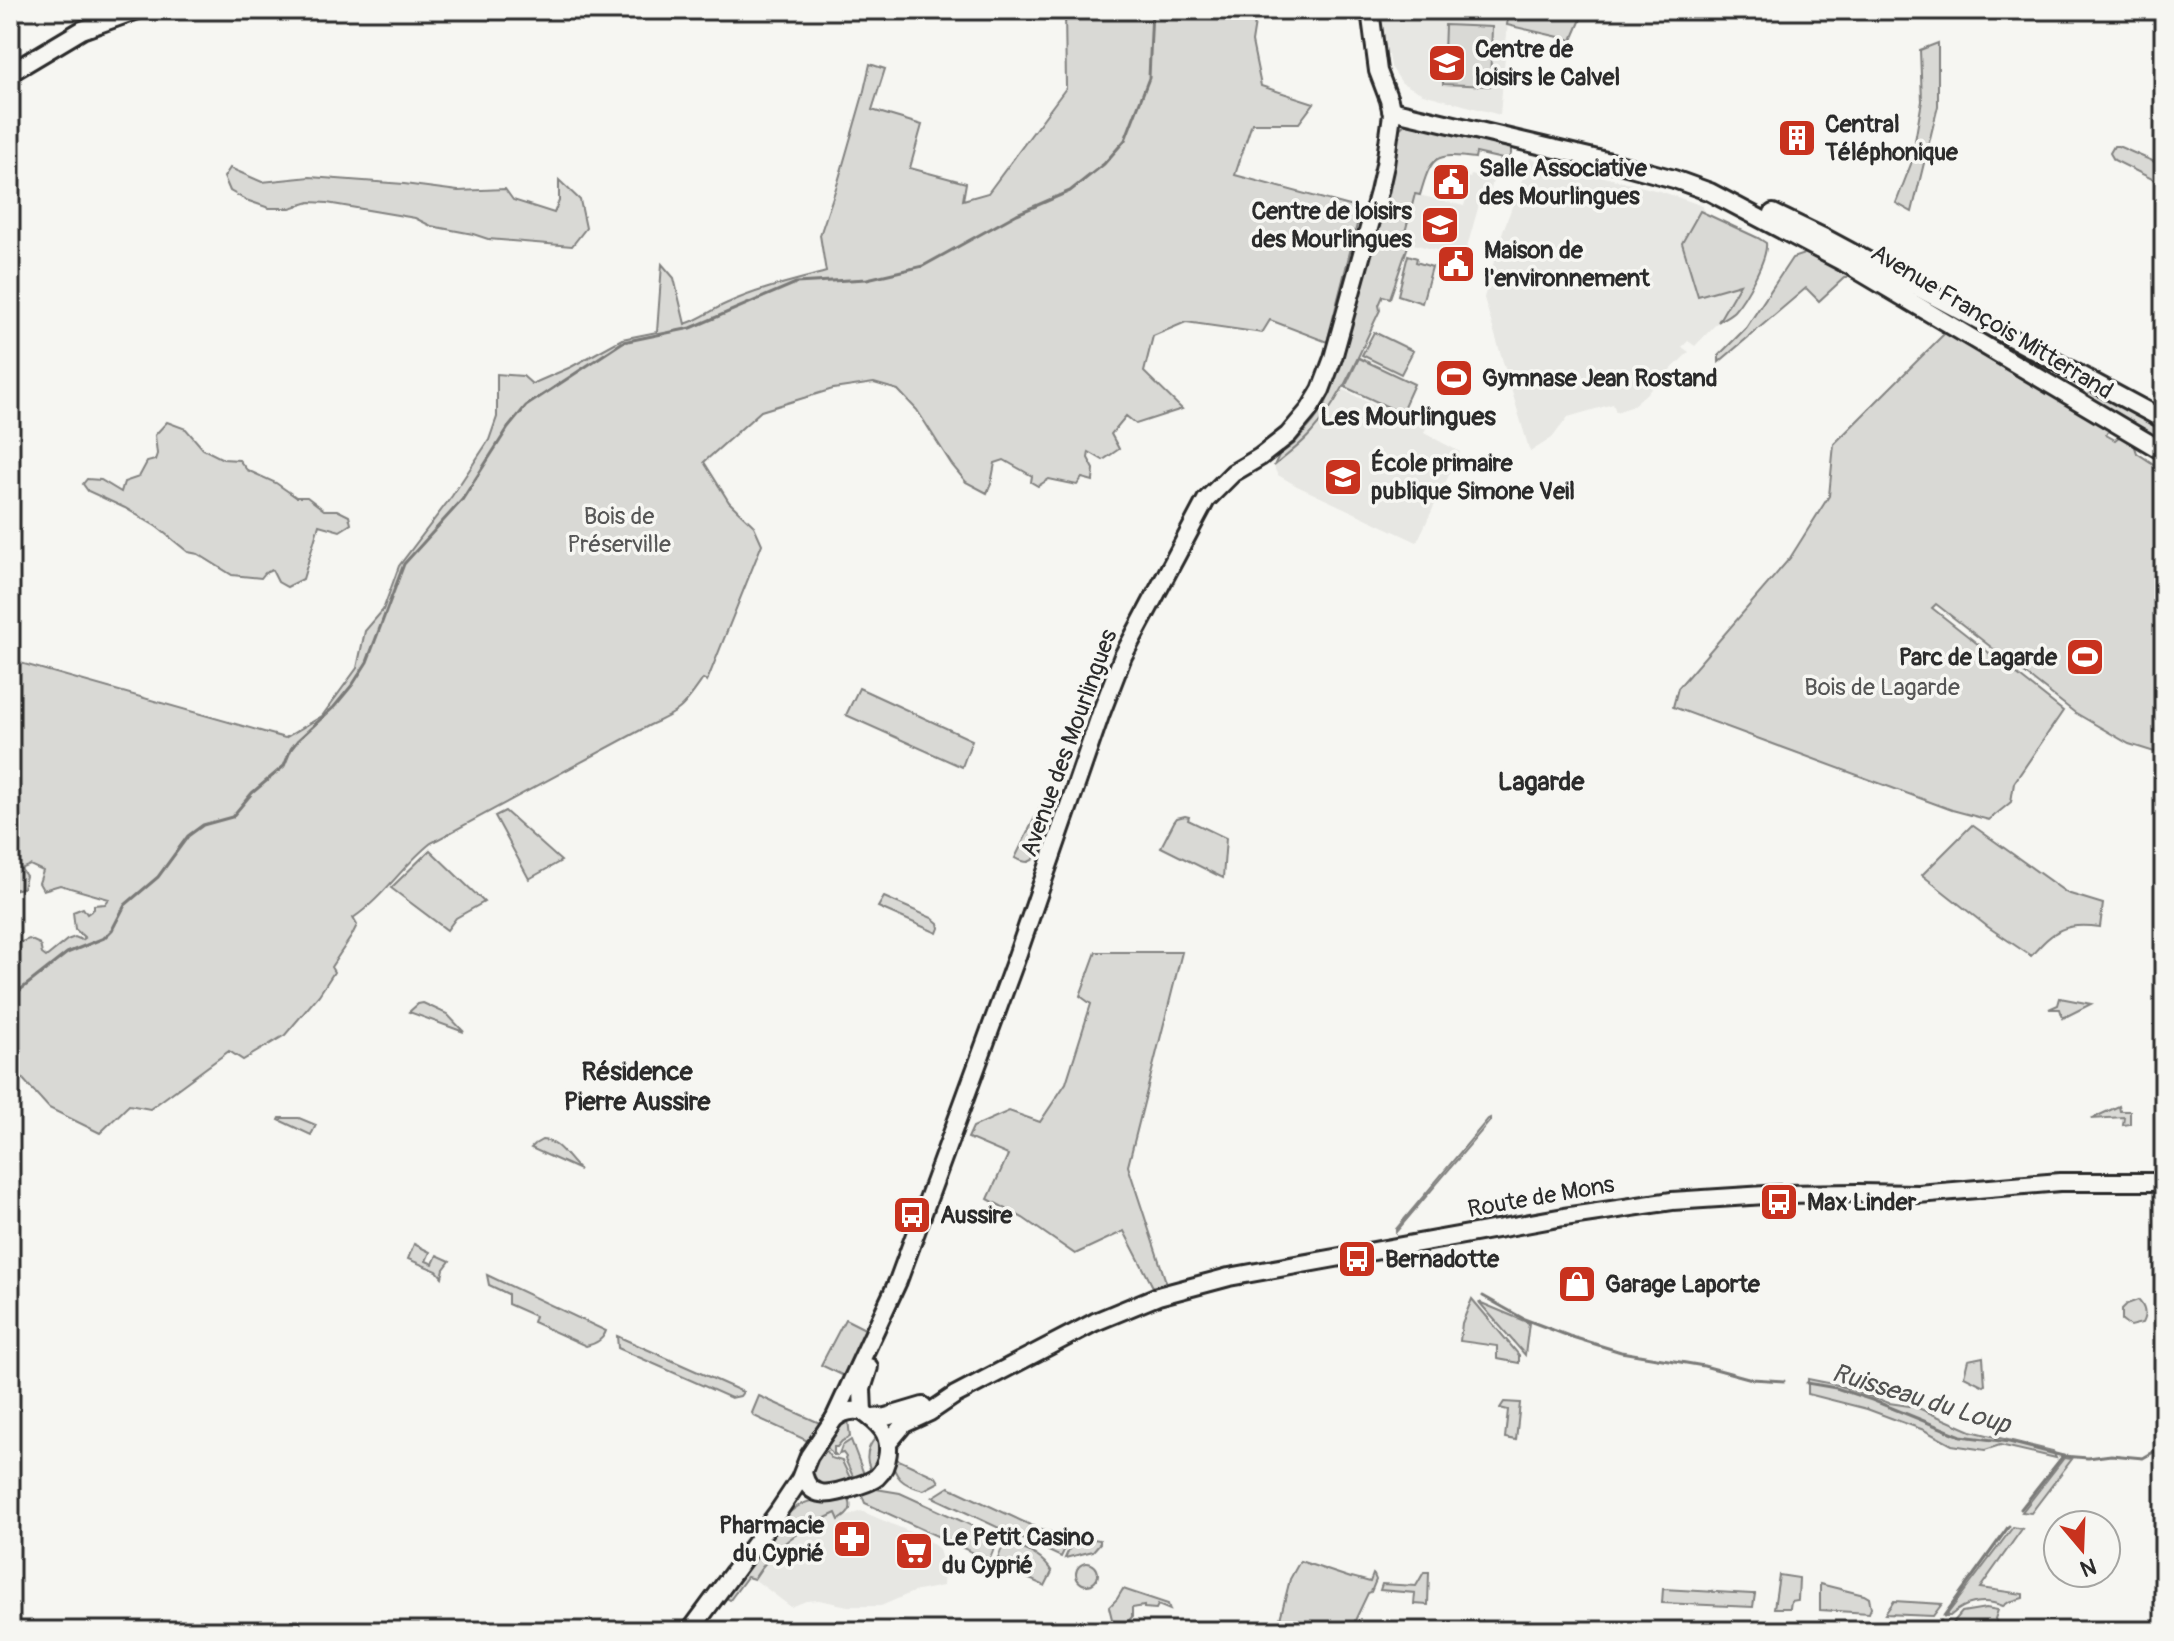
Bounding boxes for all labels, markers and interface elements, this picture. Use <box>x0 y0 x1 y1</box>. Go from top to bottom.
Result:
place label: Centre de loisirs le Calvel <box>1475 35 1620 92</box>
school or university icon: Centre de loisirs le Calvel <box>1426 42 1468 84</box>
place label: Central Téléphonique <box>1824 110 1959 167</box>
building icon: Central Téléphonique <box>1776 117 1818 159</box>
place label: Salle Associative des Mourlingues <box>1479 154 1648 211</box>
public building icon: Salle Associative des Mourlingues <box>1430 161 1472 203</box>
place label: Centre de loisirs des Mourlingues <box>1251 197 1412 254</box>
school or university icon: Centre de loisirs des Mourlingues <box>1419 204 1461 246</box>
place label: Maison de l'environnement <box>1484 236 1651 293</box>
street label: Avenue François Mitterrand <box>1866 238 2118 406</box>
public building icon: Maison de l'environnement <box>1435 243 1477 285</box>
sports icon: Gymnase Jean Rostand <box>1433 357 1475 399</box>
place label: Gymnase Jean Rostand <box>1482 364 1718 393</box>
district label: Les Mourlingues <box>1320 401 1496 433</box>
place label: École primaire publique Simone Veil <box>1371 449 1575 506</box>
school or university icon: École primaire publique Simone Veil <box>1322 456 1364 498</box>
park label: Bois de Préserville <box>567 502 671 559</box>
street label: Avenue des Mourlingues <box>1014 625 1124 861</box>
sports icon: Parc de Lagarde <box>2064 636 2106 678</box>
place label: Parc de Lagarde <box>1899 643 2058 672</box>
park label: Bois de Lagarde <box>1804 673 1960 702</box>
district label: Lagarde <box>1498 766 1585 798</box>
district label: Résidence Pierre Aussire <box>564 1056 712 1118</box>
street label: Route de Mons <box>1465 1170 1617 1224</box>
bus stop icon: Max Linder <box>1758 1181 1800 1223</box>
place label: Max Linder <box>1807 1188 1917 1217</box>
bus stop icon: Aussire <box>891 1194 933 1236</box>
place label: Aussire <box>940 1201 1014 1230</box>
bus stop icon: Bernadotte <box>1336 1238 1378 1280</box>
place label: Bernadotte <box>1385 1245 1500 1274</box>
shop icon: Garage Laporte <box>1556 1263 1598 1305</box>
place label: Garage Laporte <box>1605 1270 1761 1299</box>
water label: Ruisseau du Loup <box>1828 1357 2016 1442</box>
north arrow <box>2042 1509 2122 1589</box>
place label: Pharmacie du Cyprié <box>719 1511 825 1568</box>
pharmacy icon: Pharmacie du Cyprié <box>831 1518 873 1560</box>
place label: Le Petit Casino du Cyprié <box>942 1523 1094 1580</box>
supermarket icon: Le Petit Casino du Cyprié <box>893 1530 935 1572</box>
text: N <box>2076 1551 2100 1583</box>

